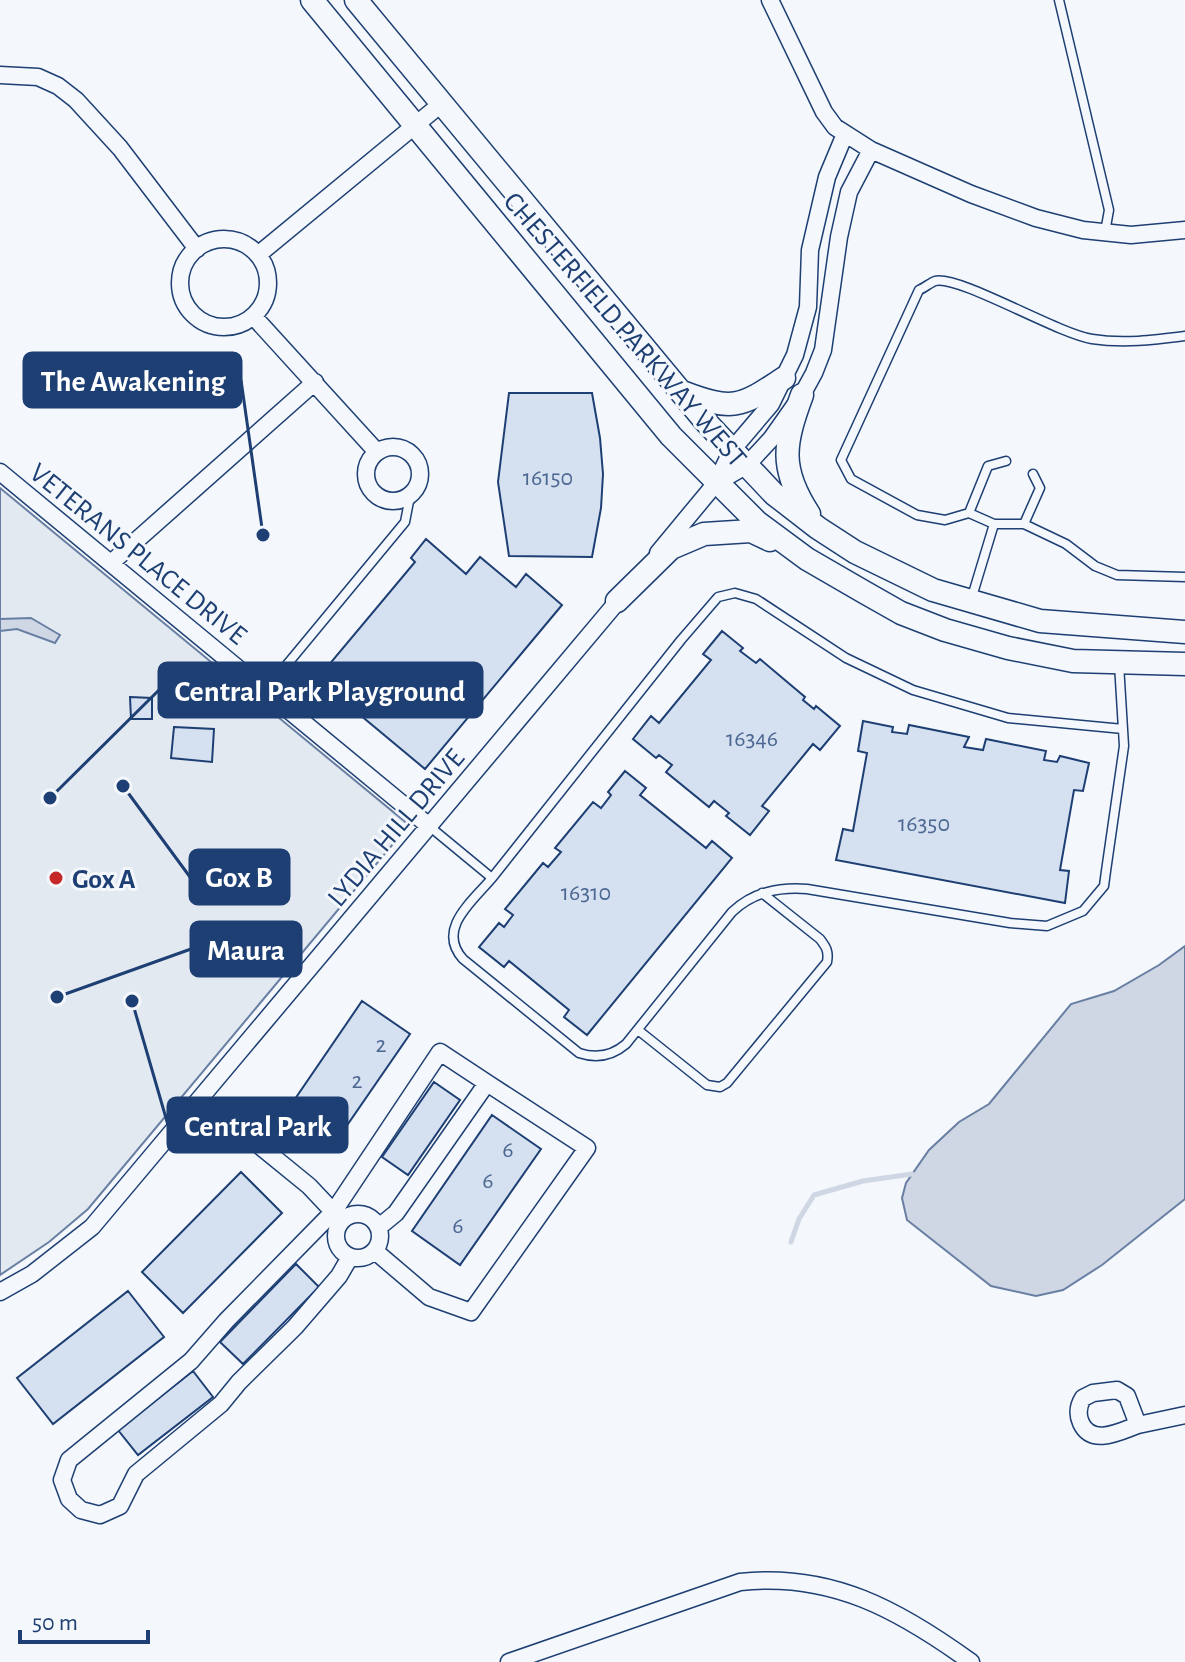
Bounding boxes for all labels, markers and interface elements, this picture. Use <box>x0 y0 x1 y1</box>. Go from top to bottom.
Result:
street label: CHESTERFIELD PARKWAY WEST <box>498 188 751 473</box>
callout: The Awakening <box>24 353 241 407</box>
text: The Awakening <box>40 367 227 397</box>
street label: VETERANS PLACE DRIVE <box>24 459 251 650</box>
house number: 16150 <box>523 466 573 490</box>
callout: Central Park Playground <box>159 663 482 717</box>
text: Central Park Playground <box>175 677 466 707</box>
house number: 16346 <box>726 727 778 751</box>
street label: LYDIA HILL DRIVE <box>323 744 470 912</box>
house number: 16350 <box>898 812 950 836</box>
callout: Gox B <box>190 850 289 904</box>
text: Gox B <box>205 863 273 893</box>
place label: Gox A <box>72 866 136 894</box>
marker: Gox A <box>47 869 65 887</box>
house number: 16310 <box>561 881 611 905</box>
callout: Maura <box>191 922 301 976</box>
text: Maura <box>207 936 285 966</box>
house number: 2 <box>376 1033 387 1057</box>
house number: 2 <box>352 1069 363 1093</box>
callout: Central Park <box>168 1098 347 1152</box>
text: Central Park <box>184 1112 332 1142</box>
house number: 6 <box>502 1138 514 1162</box>
house number: 6 <box>482 1169 494 1193</box>
house number: 6 <box>452 1214 464 1238</box>
scale bar <box>20 1594 148 1644</box>
text: 50 m <box>32 1611 78 1635</box>

